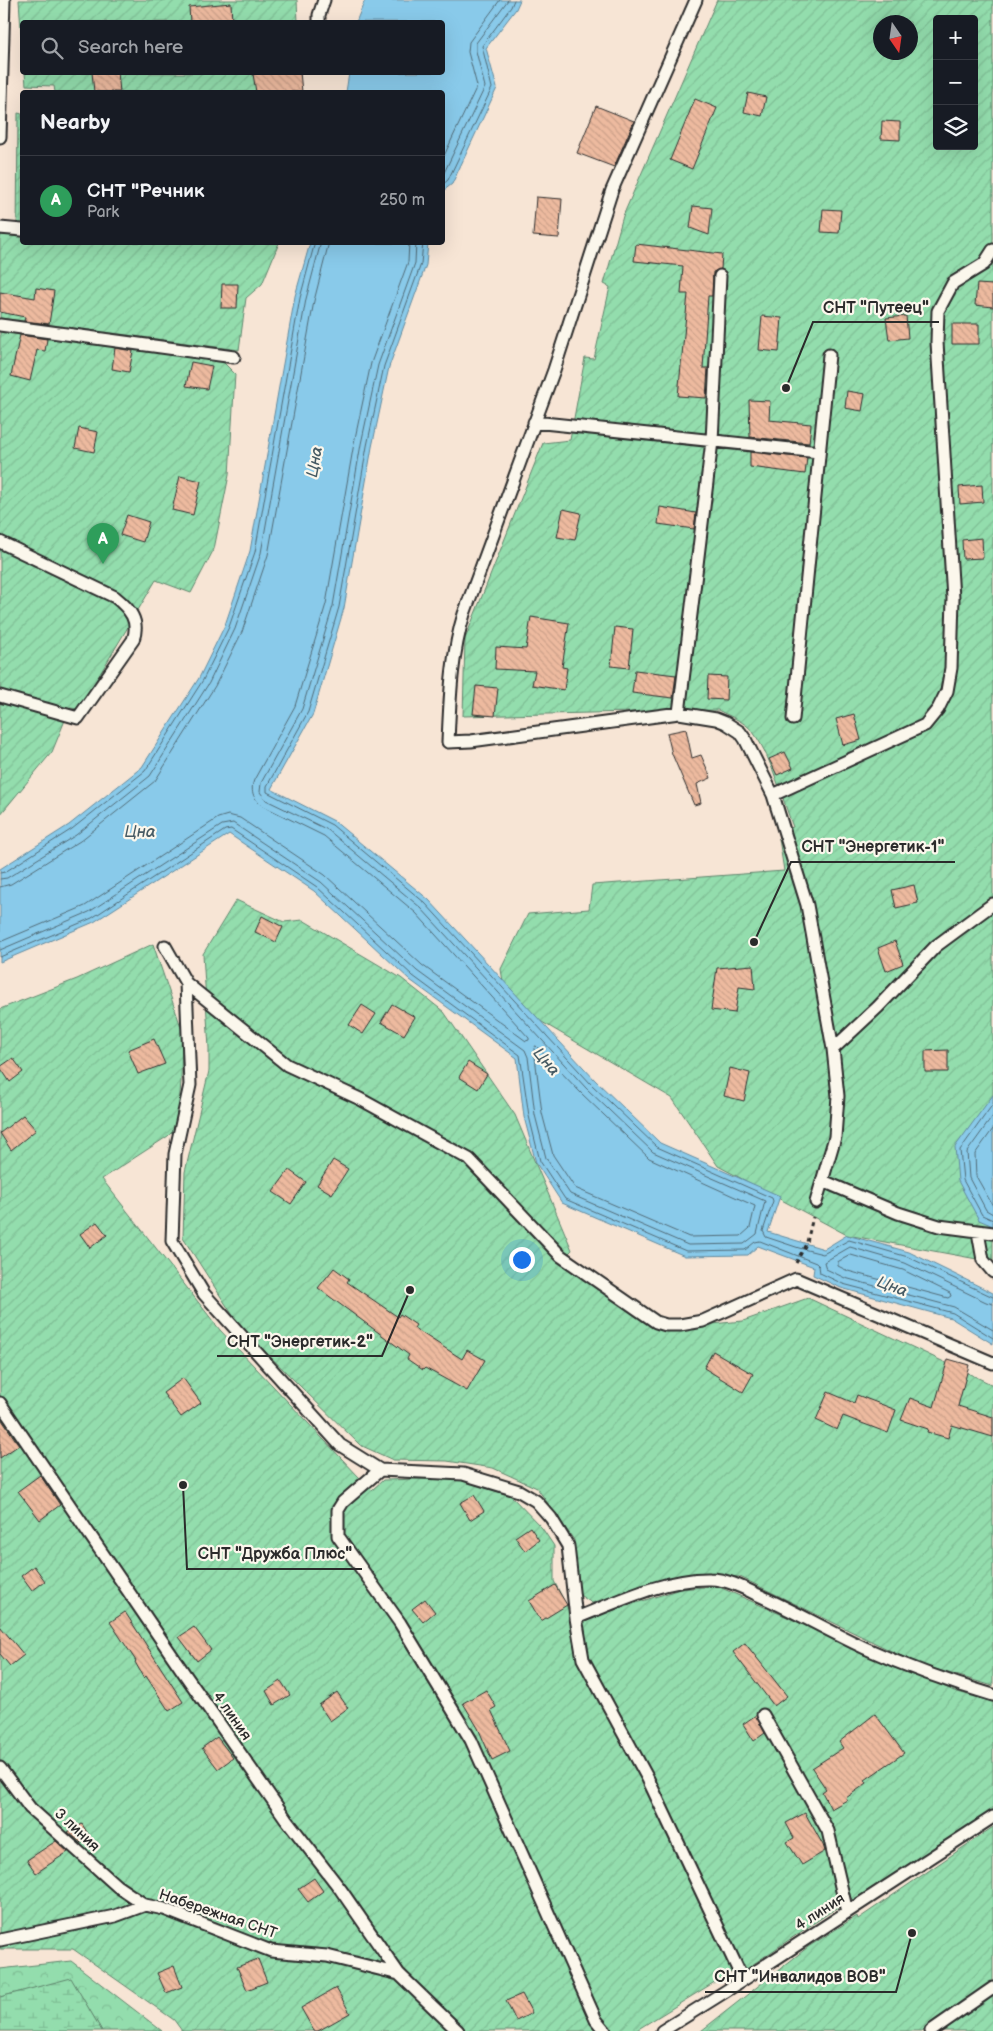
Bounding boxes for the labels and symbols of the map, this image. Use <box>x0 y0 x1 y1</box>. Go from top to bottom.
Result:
north arrow <box>873 15 918 60</box>
callout: СНТ "Путеец" <box>813 291 939 322</box>
text: СНТ "Путеец" <box>823 299 929 318</box>
water label: Цна <box>303 445 327 479</box>
pin: A <box>87 523 119 564</box>
water label: Цна <box>125 823 155 842</box>
callout: СНТ "Энергетик-1" <box>791 831 955 862</box>
text: СНТ "Энергетик-1" <box>801 838 945 857</box>
water label: Цна <box>529 1044 563 1080</box>
your location <box>509 1247 535 1273</box>
water label: Цна <box>874 1273 910 1301</box>
callout: СНТ "Энергетик-2" <box>217 1325 382 1356</box>
text: СНТ "Энергетик-2" <box>227 1333 373 1352</box>
callout: СНТ "Дружба Плюс" <box>187 1538 362 1569</box>
text: СНТ "Дружба Плюс" <box>198 1545 352 1564</box>
street label: 4 линия <box>208 1688 256 1744</box>
street label: 3 линия <box>50 1804 104 1856</box>
street label: Набережная СНТ <box>156 1885 280 1943</box>
street label: 4 линия <box>792 1889 848 1935</box>
callout: СНТ "Инвалидов ВОВ" <box>705 1961 896 1992</box>
text: СНТ "Инвалидов ВОВ" <box>714 1968 886 1987</box>

